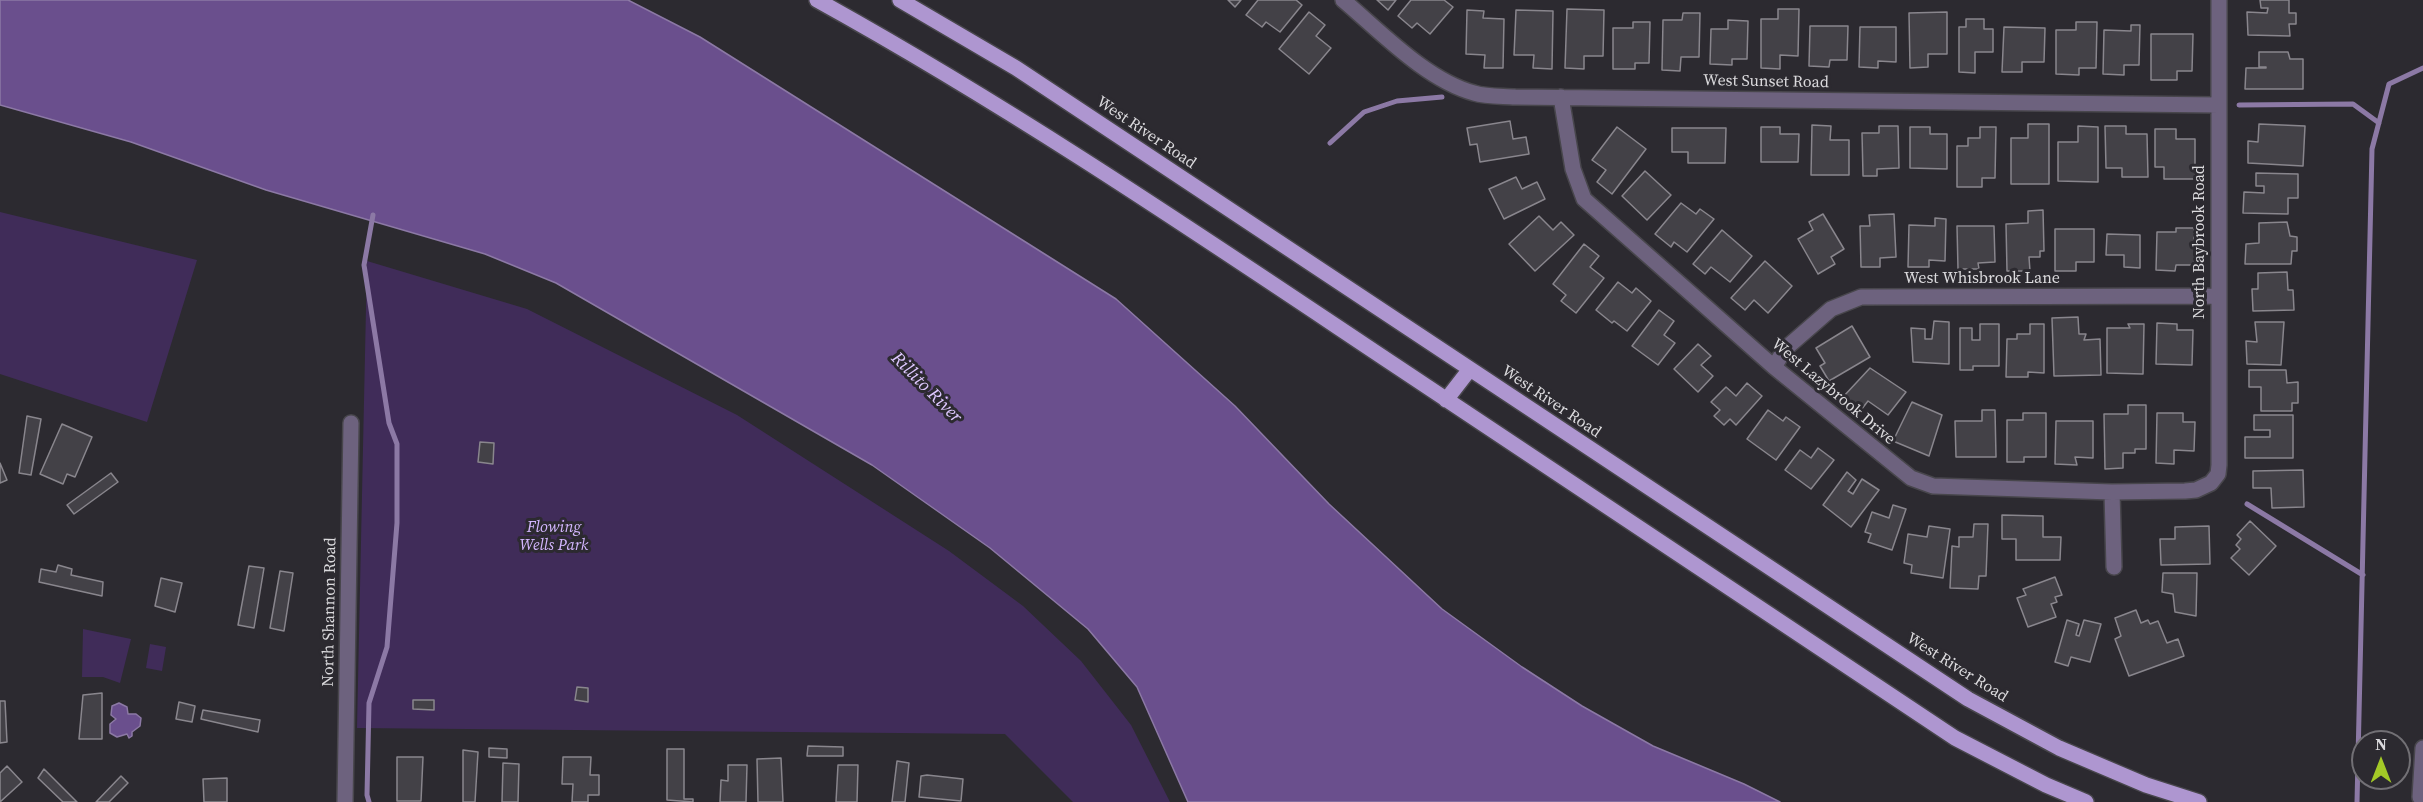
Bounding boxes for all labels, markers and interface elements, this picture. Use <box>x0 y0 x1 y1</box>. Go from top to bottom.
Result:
street label: West Sunset Road <box>1703 71 1829 93</box>
street label: West River Road <box>1093 93 1199 173</box>
street label: North Baybrook Road <box>2190 165 2210 319</box>
street label: West Whisbrook Lane <box>1904 269 2060 289</box>
street label: West Lazybrook Drive <box>1767 335 1899 449</box>
water label: Rillito River <box>886 348 966 428</box>
street label: West River Road <box>1498 362 1604 442</box>
park label: Flowing Wells Park <box>520 518 588 556</box>
street label: North Shannon Road <box>319 537 341 687</box>
street label: West River Road <box>1903 629 2011 707</box>
north arrow <box>2351 730 2411 790</box>
text: N <box>2375 733 2387 755</box>

